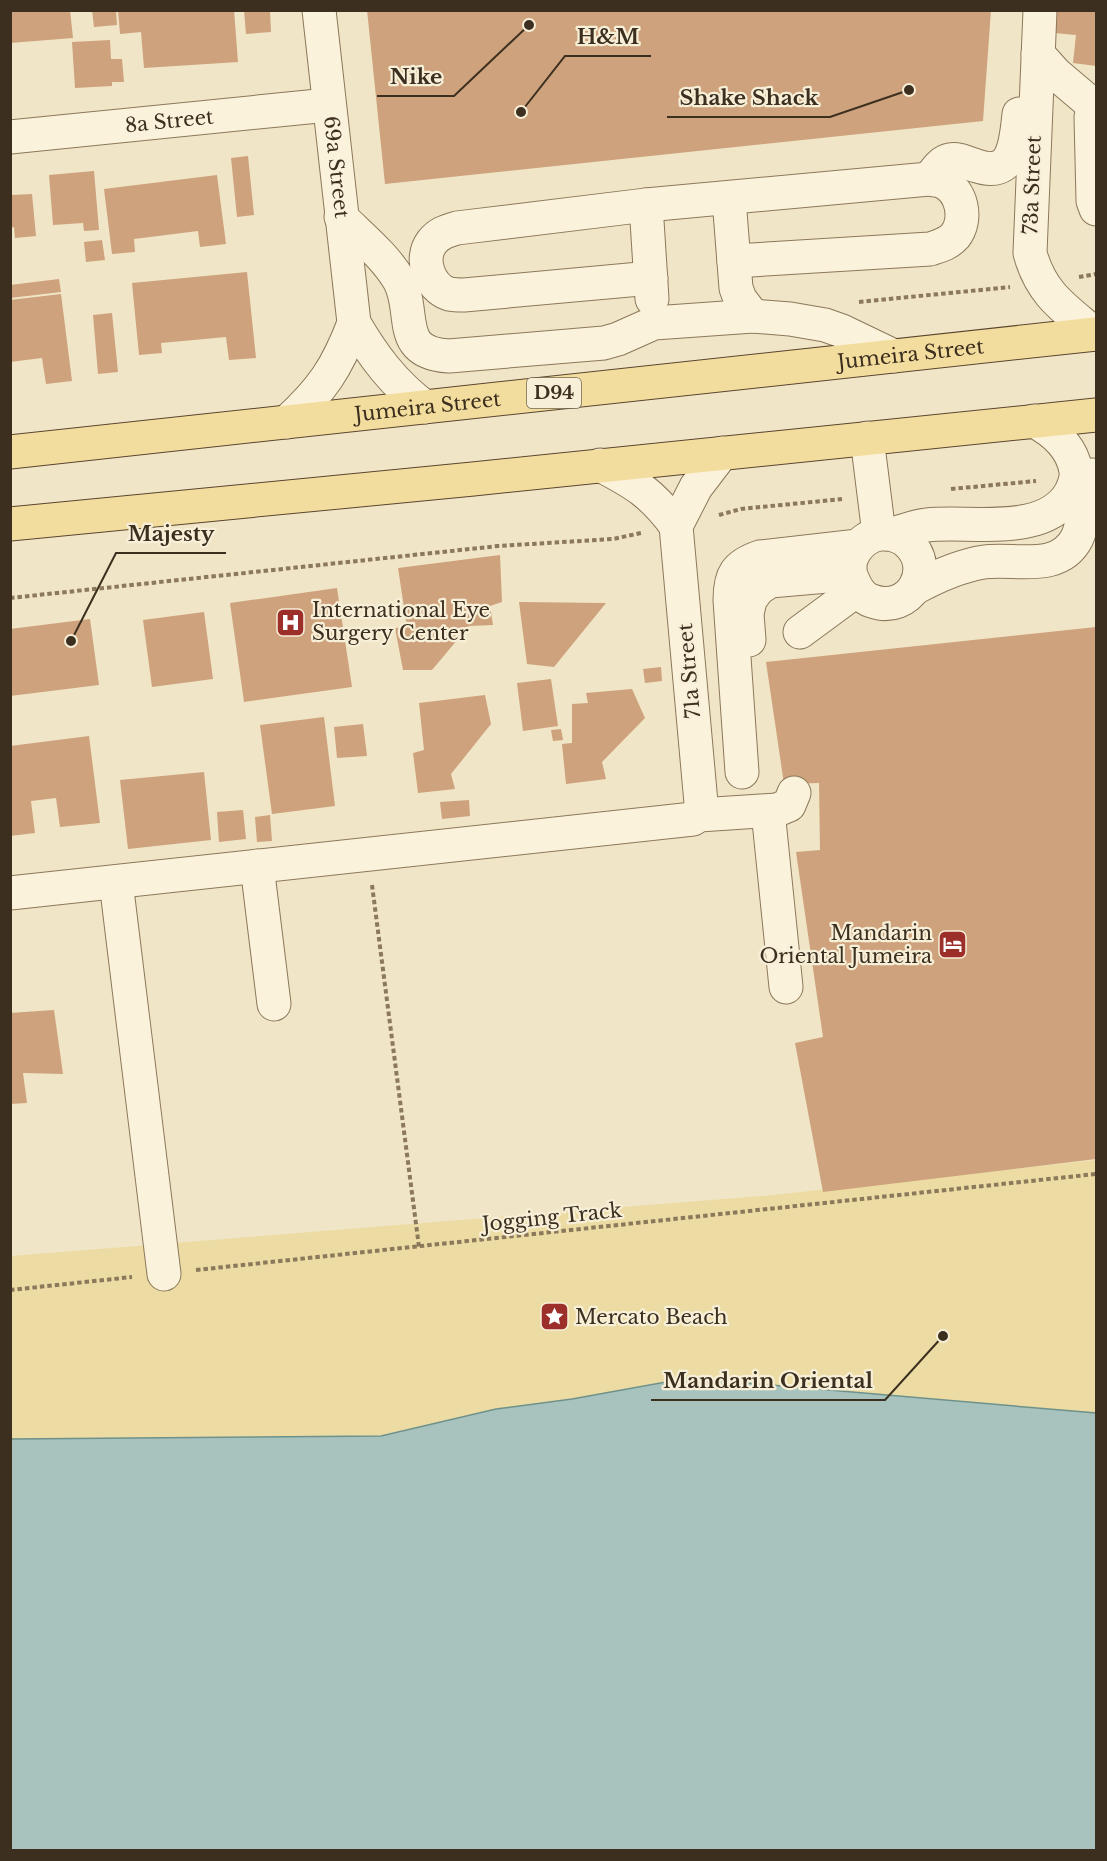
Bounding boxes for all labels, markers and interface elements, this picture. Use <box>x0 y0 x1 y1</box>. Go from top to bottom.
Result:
callout: H&M <box>565 17 651 56</box>
text: H&M <box>577 24 639 50</box>
callout: Nike <box>377 57 454 96</box>
text: Nike <box>390 64 442 90</box>
callout: Shake Shack <box>667 78 830 117</box>
text: Shake Shack <box>680 85 820 111</box>
street label: 8a Street <box>124 105 215 137</box>
street label: 69a Street <box>319 115 354 220</box>
street label: 73a Street <box>1018 135 1046 235</box>
street label: Jumeira Street <box>833 334 986 374</box>
road number: D94 <box>527 378 581 408</box>
street label: Jumeira Street <box>350 387 502 427</box>
callout: Majesty <box>116 514 226 553</box>
text: Majesty <box>128 521 215 547</box>
place label: International Eye Surgery Center <box>312 598 490 645</box>
hospital icon: International Eye Surgery Center <box>275 606 307 638</box>
street label: 71a Street <box>673 622 705 720</box>
place label: Mandarin Oriental Jumeira <box>759 921 933 968</box>
hotel icon: Mandarin Oriental Jumeira <box>937 928 969 960</box>
street label: Jogging Track <box>478 1198 624 1237</box>
place icon: Mercato Beach <box>538 1301 570 1333</box>
place label: Mercato Beach <box>575 1305 728 1329</box>
callout: Mandarin Oriental <box>651 1361 885 1400</box>
text: Mandarin Oriental <box>663 1368 873 1394</box>

